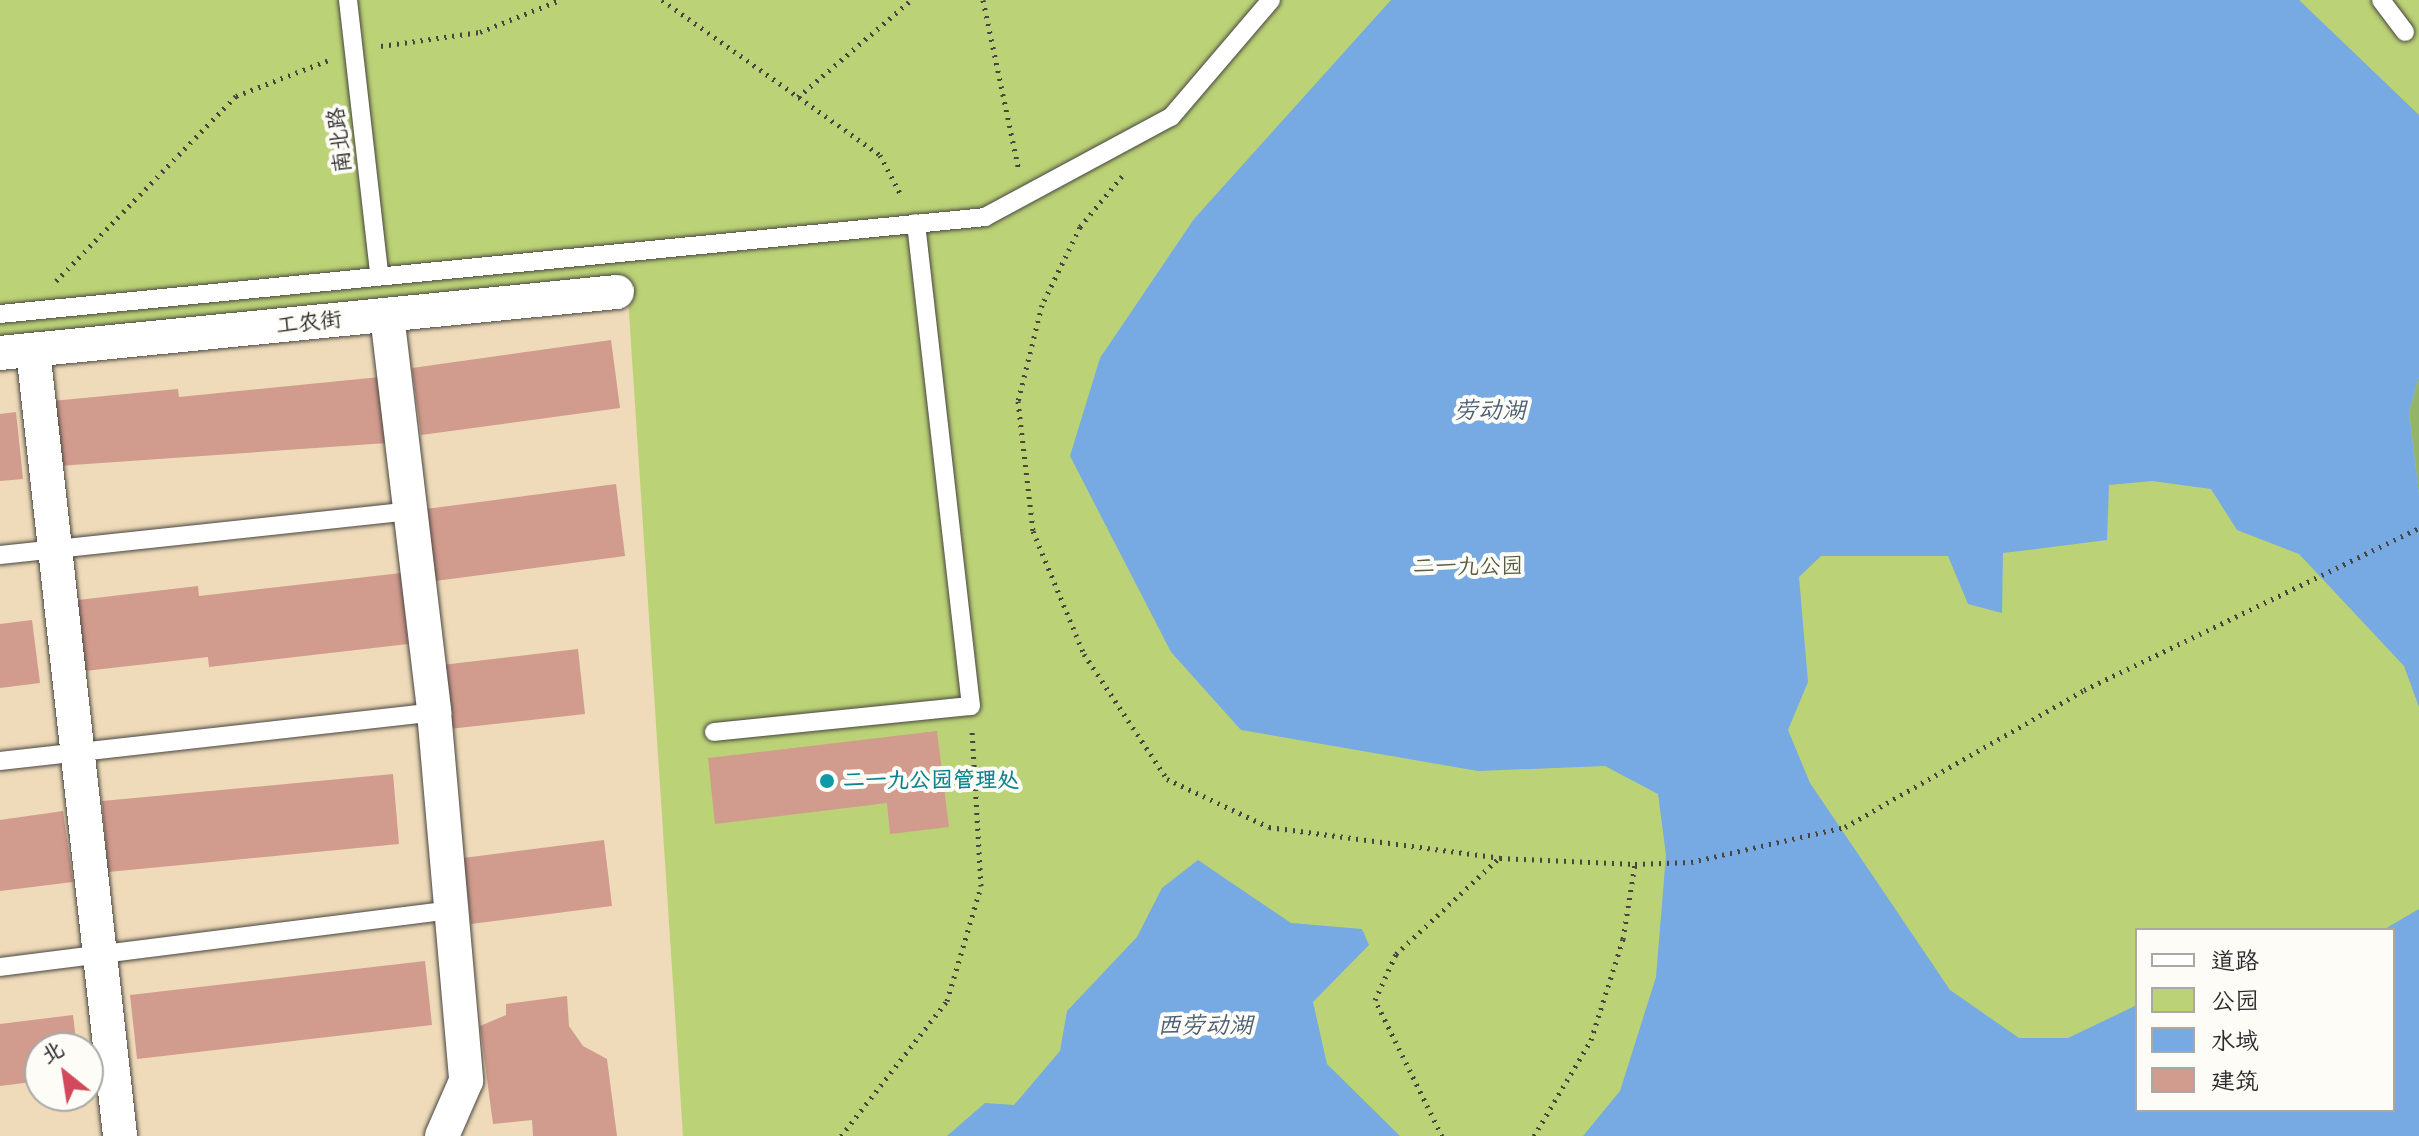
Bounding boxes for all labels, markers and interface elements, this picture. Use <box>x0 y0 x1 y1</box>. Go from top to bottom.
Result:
street label: 南北路 <box>323 106 357 174</box>
street label: 工农街 <box>275 306 343 340</box>
water label: 劳动湖 <box>1454 397 1526 425</box>
park label: 二一九公园 <box>1413 554 1523 580</box>
place label: 二一九公园管理处 <box>843 768 1019 794</box>
marker: 二一九公园管理处 <box>818 772 836 790</box>
legend <box>2135 928 2395 1112</box>
text: 道路 <box>2211 947 2259 976</box>
text: 公园 <box>2211 987 2259 1016</box>
water label: 西劳动湖 <box>1157 1012 1253 1040</box>
text: 水域 <box>2211 1027 2259 1056</box>
north arrow <box>24 1032 104 1112</box>
text: 北 <box>36 1035 69 1070</box>
text: 建筑 <box>2211 1067 2259 1096</box>

